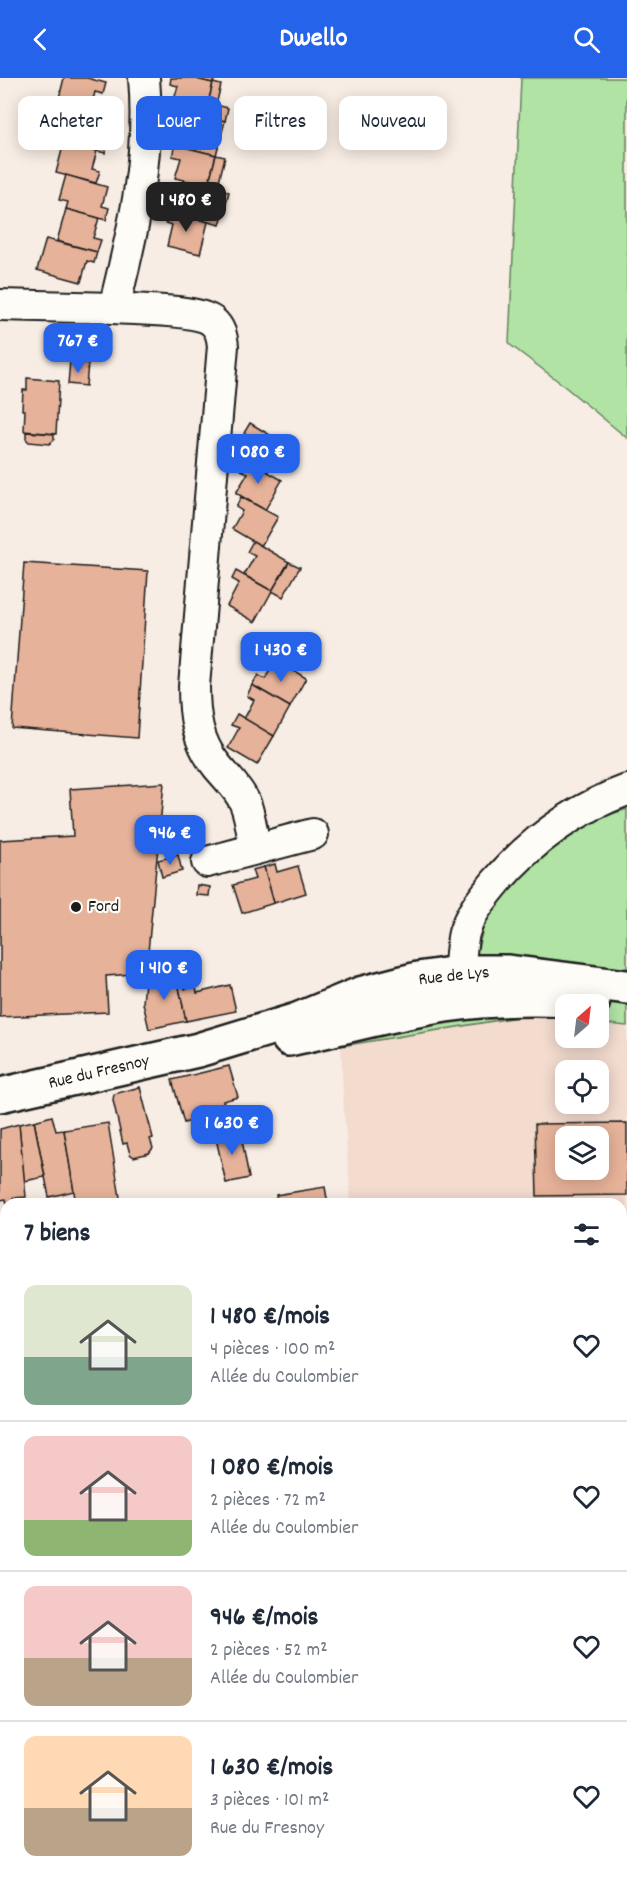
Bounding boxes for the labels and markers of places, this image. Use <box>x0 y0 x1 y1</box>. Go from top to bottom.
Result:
pin: 1 480 € <box>131 182 241 233</box>
pin: 767 € <box>36 323 120 374</box>
pin: 1 080 € <box>203 434 313 485</box>
pin: 1 430 € <box>226 632 336 683</box>
pin: 946 € <box>128 815 212 866</box>
place label: Ford <box>88 895 119 920</box>
marker: Ford <box>69 900 83 914</box>
pin: 1 410 € <box>109 950 219 1001</box>
pin: 1 630 € <box>177 1105 287 1156</box>

